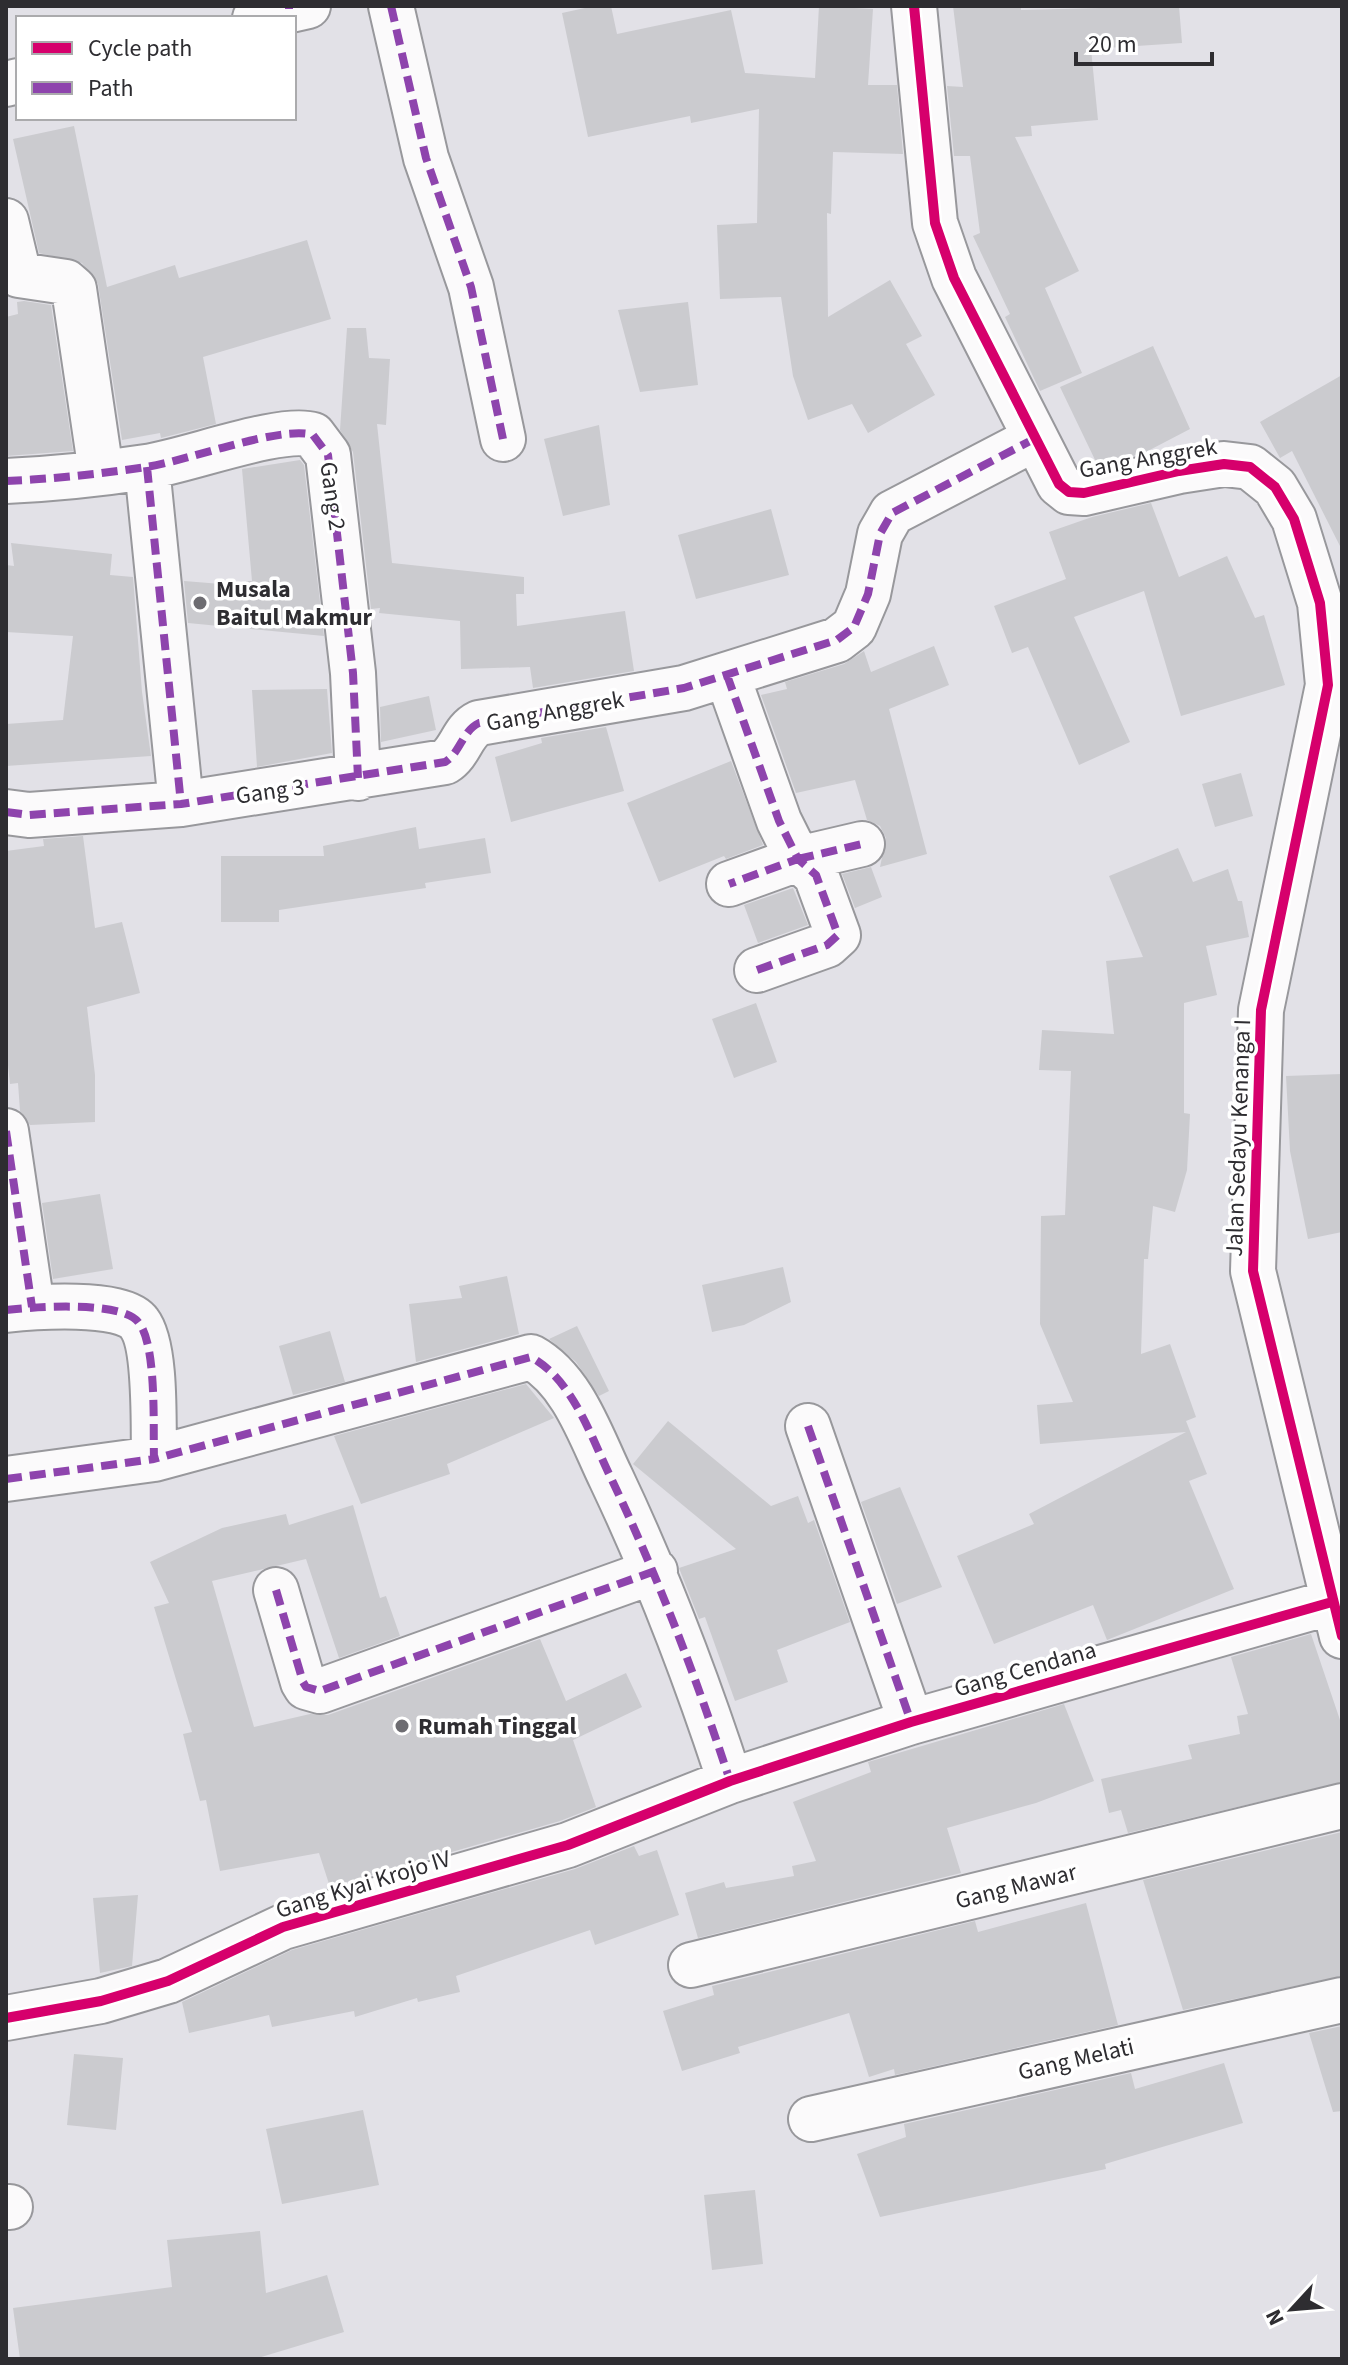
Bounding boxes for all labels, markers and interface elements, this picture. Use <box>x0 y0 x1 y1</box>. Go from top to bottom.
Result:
legend <box>16 16 296 120</box>
scale bar <box>1076 16 1212 66</box>
text: 20 m <box>1088 27 1137 62</box>
text: Cycle path <box>88 31 192 66</box>
text: Path <box>88 71 134 106</box>
street label: Gang Anggrek <box>1077 429 1220 488</box>
street label: Gang 2 <box>310 460 355 533</box>
place label: Musala Baitul Makmur <box>216 572 373 635</box>
marker: Musala Baitul Makmur <box>191 594 209 612</box>
street label: Gang Anggrek <box>484 682 627 741</box>
street label: Gang 3 <box>234 769 307 814</box>
street label: Jalan Sedayu Kenanga I <box>1217 1019 1260 1257</box>
street label: Gang Cendana <box>950 1632 1100 1706</box>
place label: Rumah Tinggal <box>418 1709 577 1744</box>
marker: Rumah Tinggal <box>393 1717 411 1735</box>
street label: Gang Kyai Krojo IV <box>271 1841 456 1928</box>
street label: Gang Mawar <box>952 1854 1081 1918</box>
street label: Gang Melati <box>1015 2029 1138 2090</box>
north arrow <box>1252 2269 1332 2349</box>
text: N <box>1257 2304 1293 2331</box>

